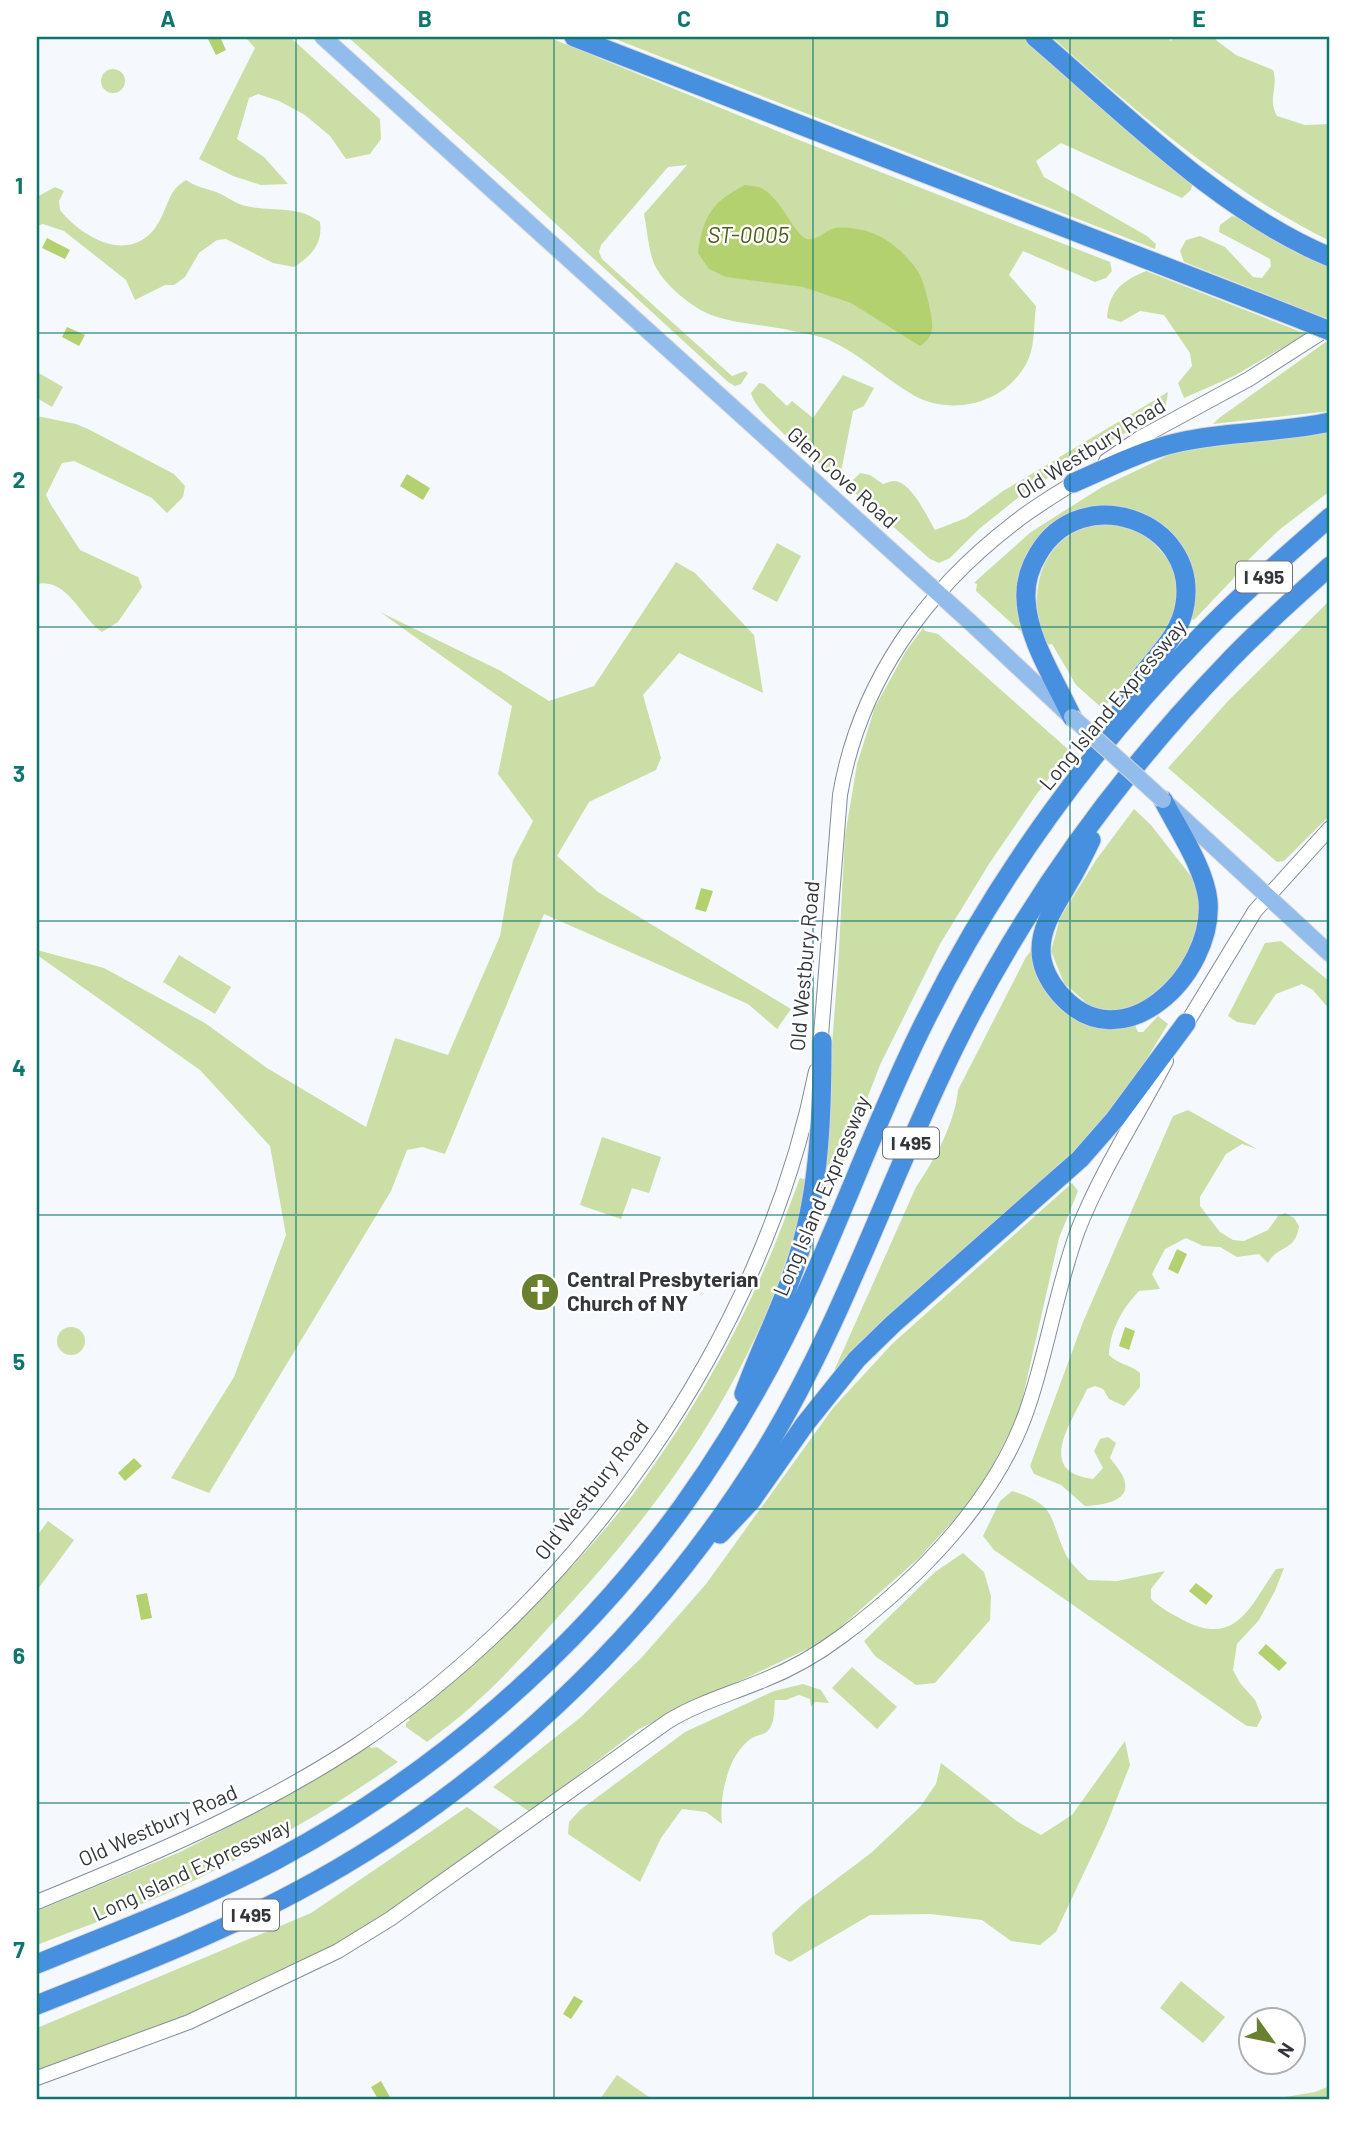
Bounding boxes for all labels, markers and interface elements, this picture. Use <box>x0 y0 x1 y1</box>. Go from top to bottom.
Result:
text: A <box>160 4 176 32</box>
text: B <box>418 4 432 32</box>
text: C <box>677 4 691 32</box>
text: D <box>935 4 949 32</box>
text: E <box>1192 4 1206 32</box>
text: 1 <box>15 171 23 199</box>
water label: ST-0005 <box>707 220 789 248</box>
street label: Old Westbury Road <box>1011 392 1169 504</box>
street label: Glen Cove Road <box>783 421 903 533</box>
text: 2 <box>13 465 25 493</box>
road number: I 495 <box>1236 562 1292 592</box>
street label: Long Island Expressway <box>1033 613 1191 795</box>
text: 3 <box>13 759 25 787</box>
street label: Old Westbury Road <box>784 880 823 1052</box>
text: 4 <box>12 1053 26 1081</box>
street label: Long Island Expressway <box>767 1091 874 1299</box>
road number: I 495 <box>883 1128 939 1158</box>
place label: Central Presbyterian Church of NY <box>567 1266 758 1315</box>
church icon: Central Presbyterian Church of NY <box>519 1271 561 1313</box>
text: 5 <box>13 1347 25 1375</box>
street label: Old Westbury Road <box>528 1414 653 1564</box>
text: 6 <box>13 1641 25 1669</box>
street label: Old Westbury Road <box>74 1778 241 1871</box>
street label: Long Island Expressway <box>88 1812 295 1925</box>
road number: I 495 <box>223 1899 279 1930</box>
text: 7 <box>13 1935 25 1963</box>
north arrow <box>1238 2007 1308 2076</box>
text: N <box>1274 2039 1300 2062</box>

